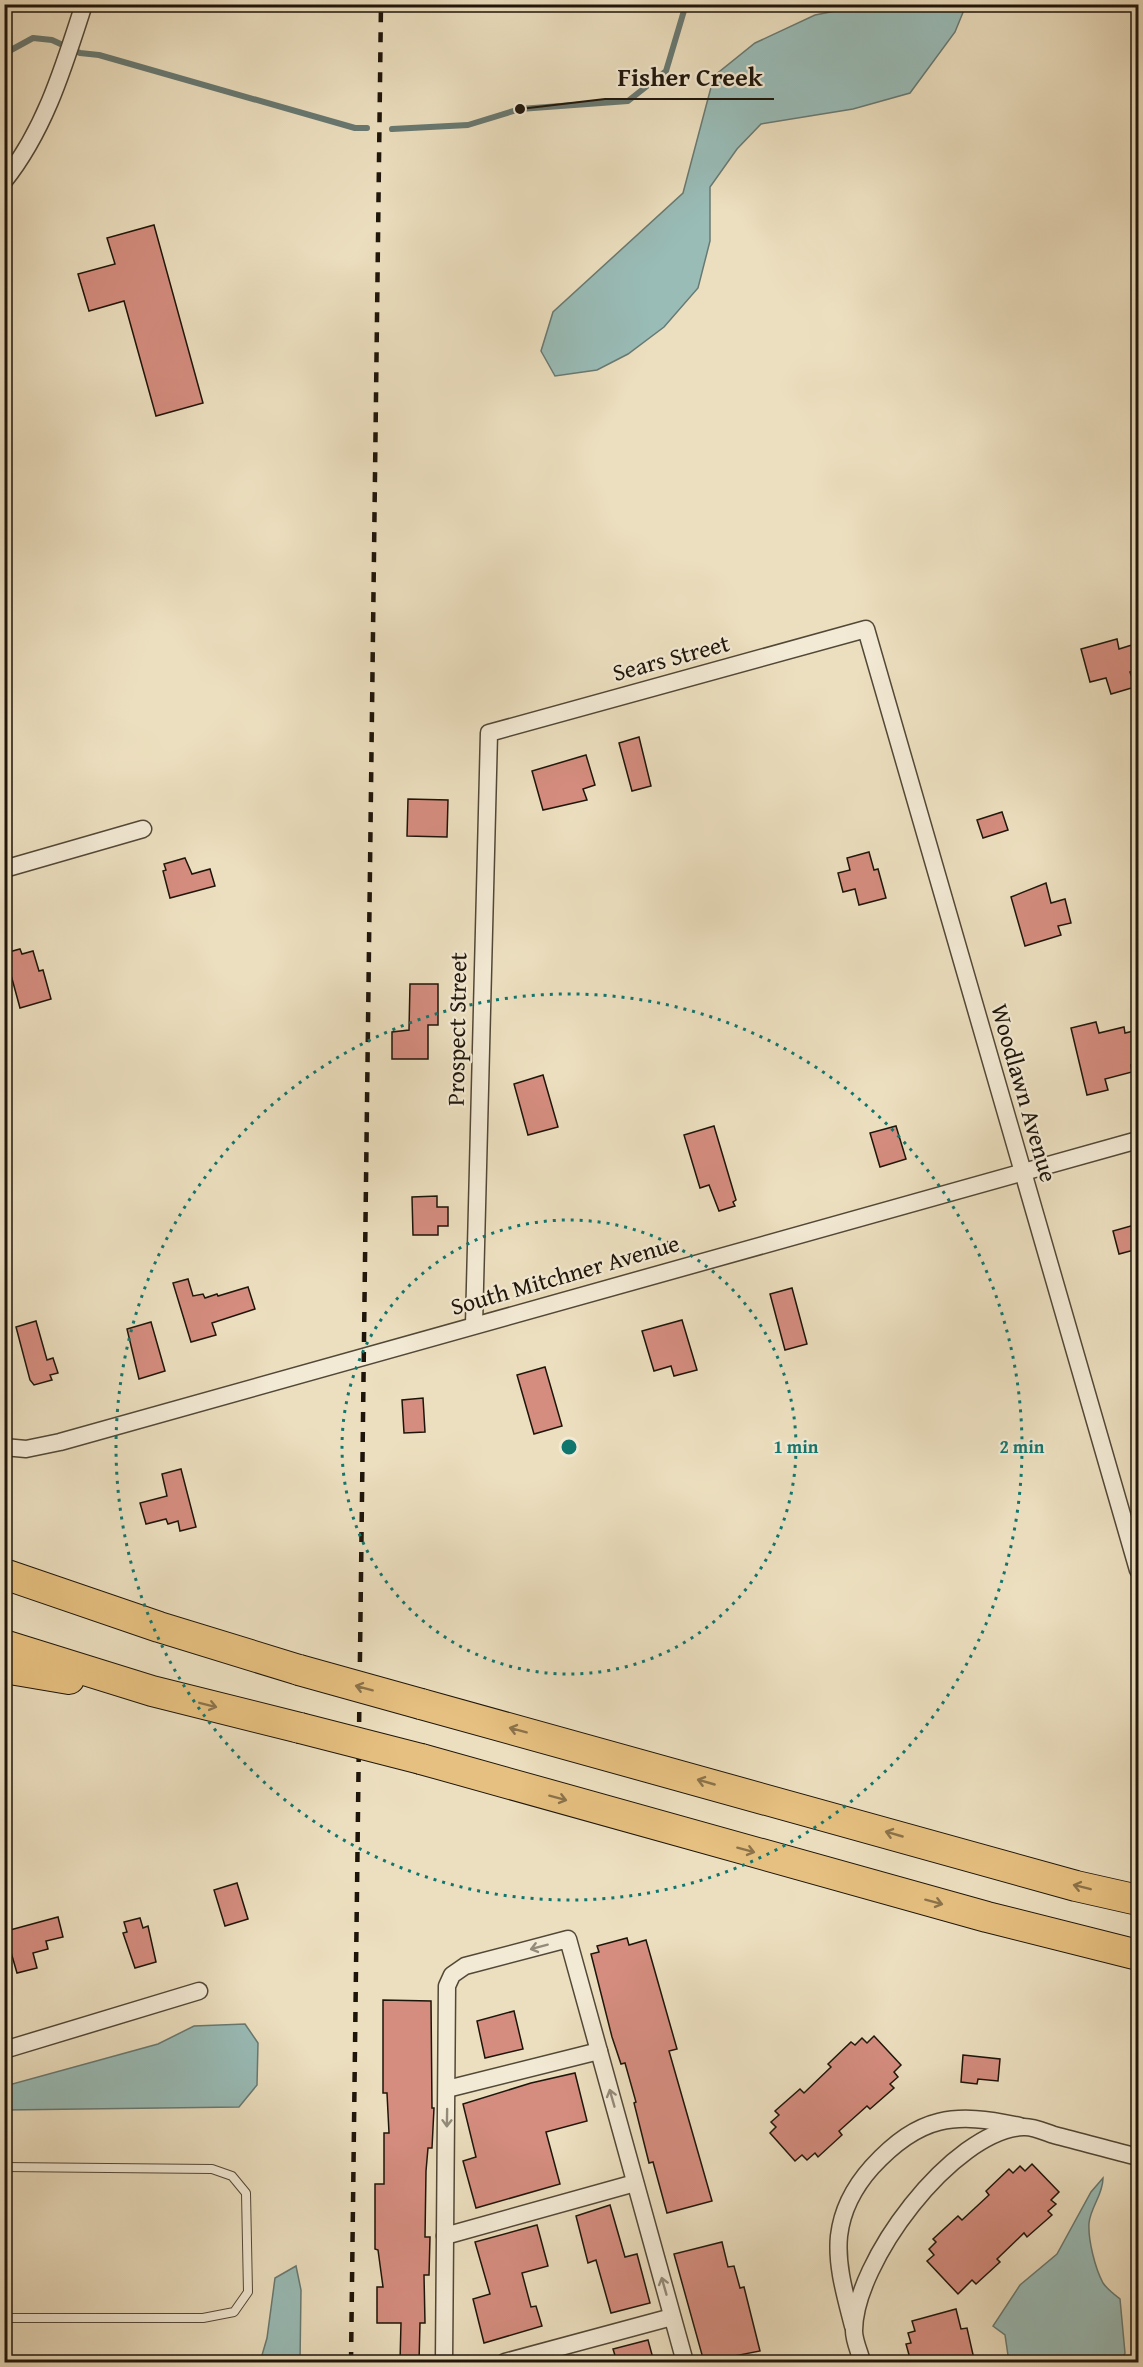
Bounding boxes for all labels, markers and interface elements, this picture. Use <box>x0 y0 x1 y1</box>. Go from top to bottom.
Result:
callout: Fisher Creek <box>605 55 774 99</box>
text: Fisher Creek <box>617 57 763 96</box>
street label: Sears Street <box>609 625 734 690</box>
street label: Prospect Street <box>438 951 475 1106</box>
street label: Woodlawn Avenue <box>982 1000 1067 1186</box>
street label: South Mitchner Avenue <box>446 1225 683 1324</box>
text: 1 min <box>774 1433 819 1460</box>
text: 2 min <box>1000 1433 1045 1460</box>
centre of rings <box>559 1437 579 1457</box>
one-way arrow <box>355 1682 374 1693</box>
one-way arrow <box>199 1700 218 1712</box>
one-way arrow <box>509 1724 528 1735</box>
one-way arrow <box>697 1776 716 1787</box>
one-way arrow <box>548 1793 567 1804</box>
one-way arrow <box>885 1828 904 1839</box>
one-way arrow <box>736 1845 755 1856</box>
one-way arrow <box>1072 1880 1091 1892</box>
one-way arrow <box>924 1897 943 1908</box>
one-way arrow <box>530 1941 549 1953</box>
one-way arrow <box>605 2089 617 2108</box>
one-way arrow <box>441 2108 453 2128</box>
one-way arrow <box>657 2277 669 2296</box>

